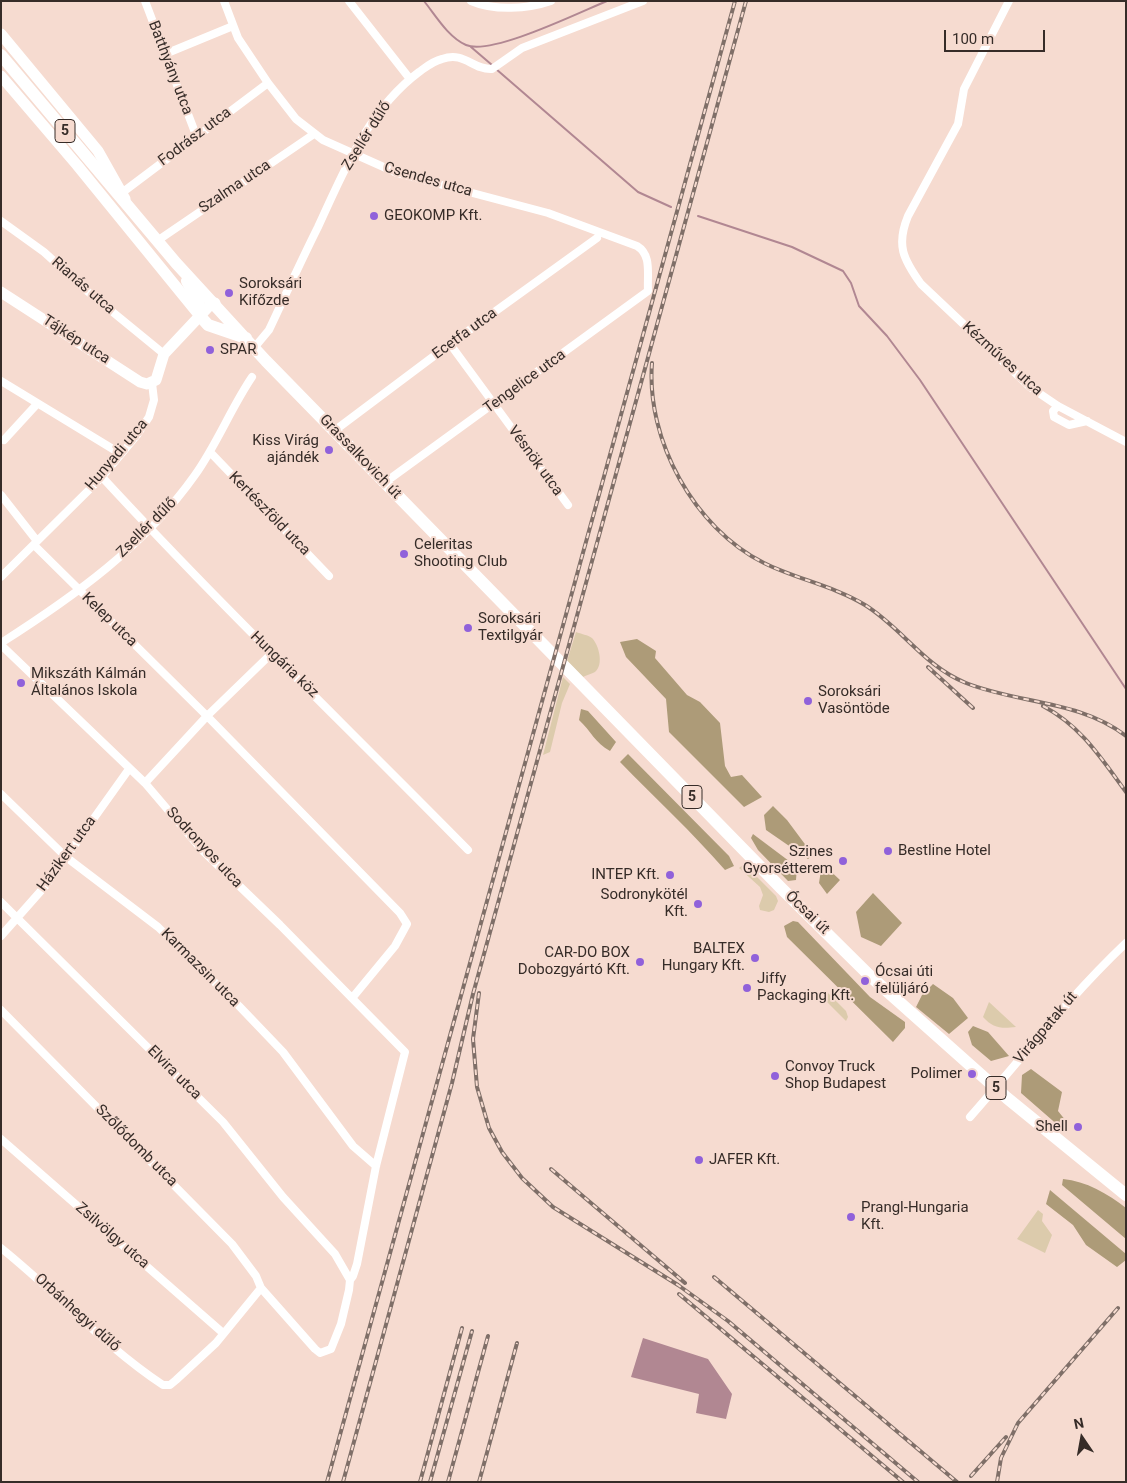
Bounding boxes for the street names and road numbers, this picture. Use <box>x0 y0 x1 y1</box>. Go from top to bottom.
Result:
street label: Batthyány utca <box>144 19 196 117</box>
street label: Zsellér dűlő <box>339 98 395 174</box>
street label: Fodrász utca <box>155 104 235 170</box>
road number: 5 <box>55 120 75 142</box>
street label: Szalma utca <box>196 157 274 217</box>
street label: Csendes utca <box>382 159 474 201</box>
street label: Rianás utca <box>48 254 118 318</box>
street label: Ecetfa utca <box>429 305 501 363</box>
street label: Tájkép utca <box>39 312 113 368</box>
street label: Kézműves utca <box>958 318 1046 400</box>
street label: Tengelice utca <box>481 346 569 418</box>
street label: Grassalkovich út <box>315 411 405 503</box>
street label: Hunyadi utca <box>82 416 152 494</box>
street label: Vésnök utca <box>504 422 566 500</box>
street label: Kertészföld utca <box>225 468 313 560</box>
street label: Zsellér dűlő <box>113 494 181 562</box>
street label: Kelep utca <box>78 589 140 651</box>
street label: Hungária köz <box>246 628 322 702</box>
road number: 5 <box>682 786 702 809</box>
street label: Sodronyos utca <box>162 804 246 892</box>
street label: Házikert utca <box>34 813 100 895</box>
street label: Ócsai út <box>781 888 833 938</box>
street label: Karmazsin utca <box>157 925 243 1011</box>
street label: Virágpatak út <box>1011 988 1081 1068</box>
street label: Elvira utca <box>143 1042 205 1104</box>
road number: 5 <box>986 1076 1006 1100</box>
street label: Szőlődomb utca <box>91 1101 181 1191</box>
street label: Zsilvölgy utca <box>71 1199 153 1273</box>
street label: Orbánhegyi dűlő <box>31 1270 123 1356</box>

